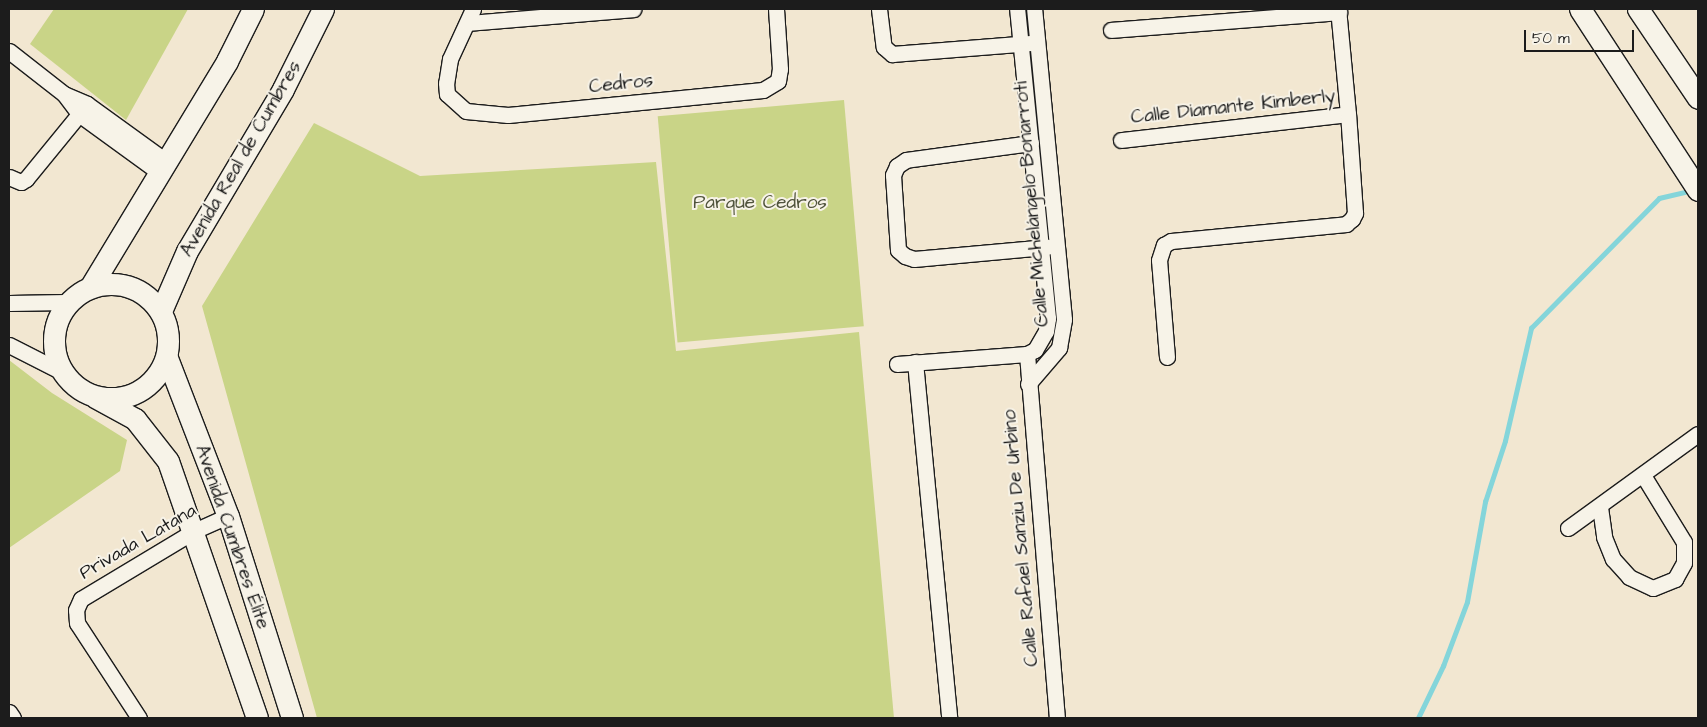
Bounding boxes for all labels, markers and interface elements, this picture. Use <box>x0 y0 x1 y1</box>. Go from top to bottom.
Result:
scale bar <box>1527 20 1637 52</box>
text: 50 m <box>1532 28 1570 49</box>
street label: Avenida Real de Cumbres <box>176 57 306 261</box>
street label: Cedros <box>588 69 654 99</box>
street label: Calle Michelángelo Bonarroti <box>1010 80 1054 328</box>
street label: Calle Diamante Kimberly <box>1130 85 1336 129</box>
park label: Parque Cedros <box>693 192 827 214</box>
street label: Calle Rafael Sanziu De Urbino <box>998 408 1044 668</box>
street label: Avenida Cumbres Élite <box>190 442 274 632</box>
street label: Privada Latana <box>75 499 201 585</box>

